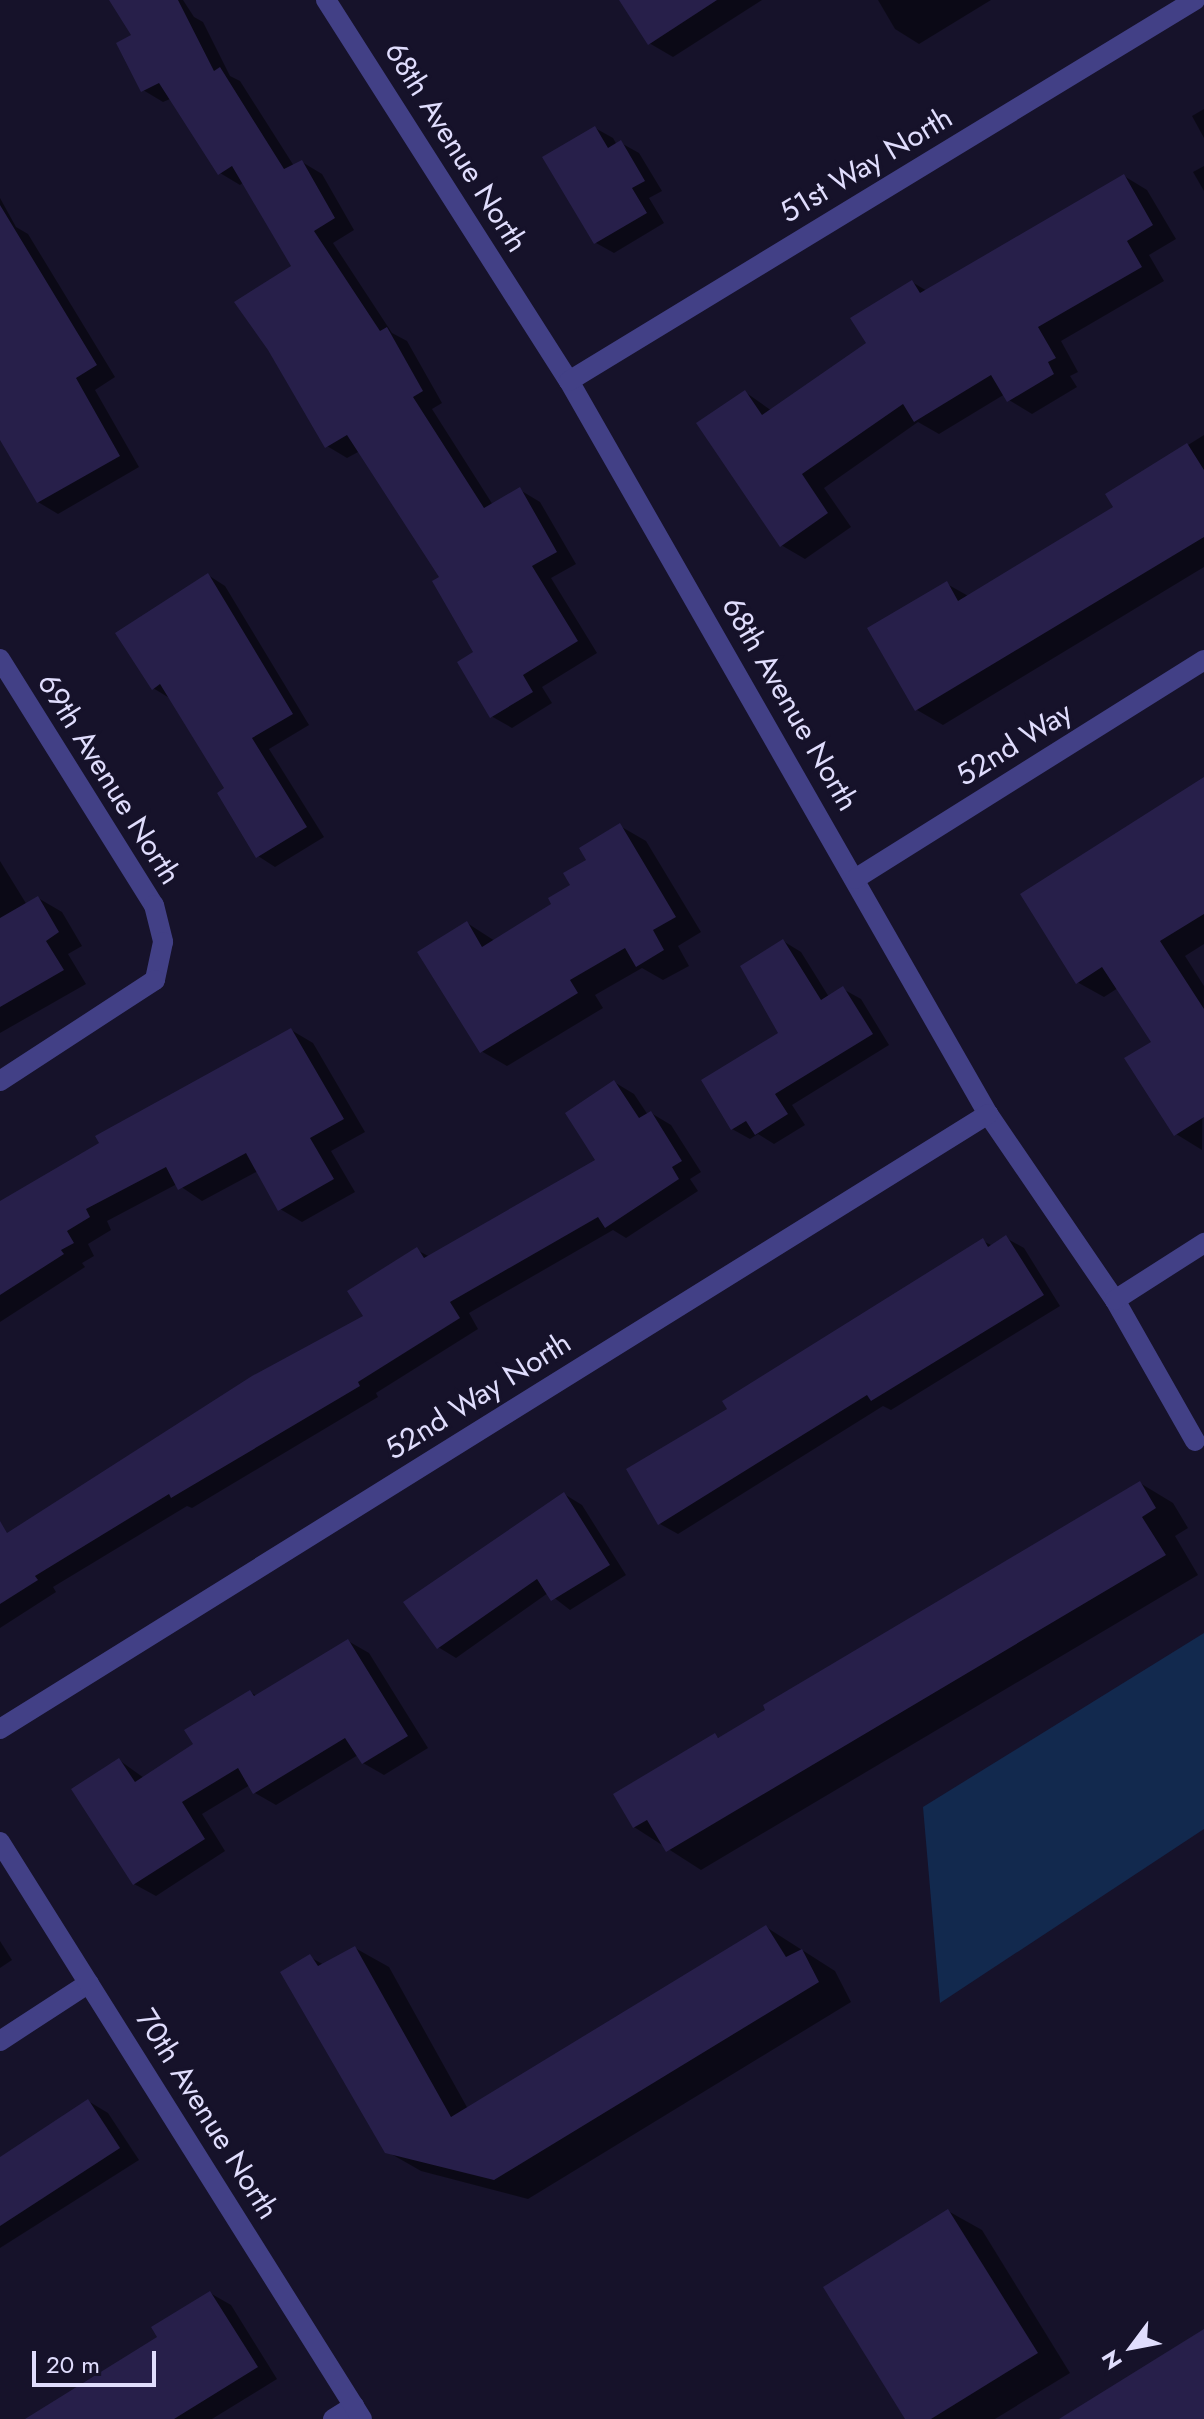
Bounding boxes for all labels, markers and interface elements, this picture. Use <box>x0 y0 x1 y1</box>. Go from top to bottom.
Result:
street label: 68th Avenue North <box>377 35 535 259</box>
street label: 51st Way North <box>773 99 959 231</box>
street label: 68th Avenue North <box>714 591 866 817</box>
street label: 69th Avenue North <box>30 667 188 891</box>
street label: 52nd Way <box>949 694 1079 794</box>
street label: 52nd Way North <box>379 1325 577 1467</box>
street label: 70th Avenue North <box>128 2002 286 2226</box>
north arrow <box>1092 2307 1172 2387</box>
scale bar <box>36 2335 160 2385</box>
text: N <box>1093 2344 1130 2376</box>
text: 20 m <box>46 2347 100 2382</box>

